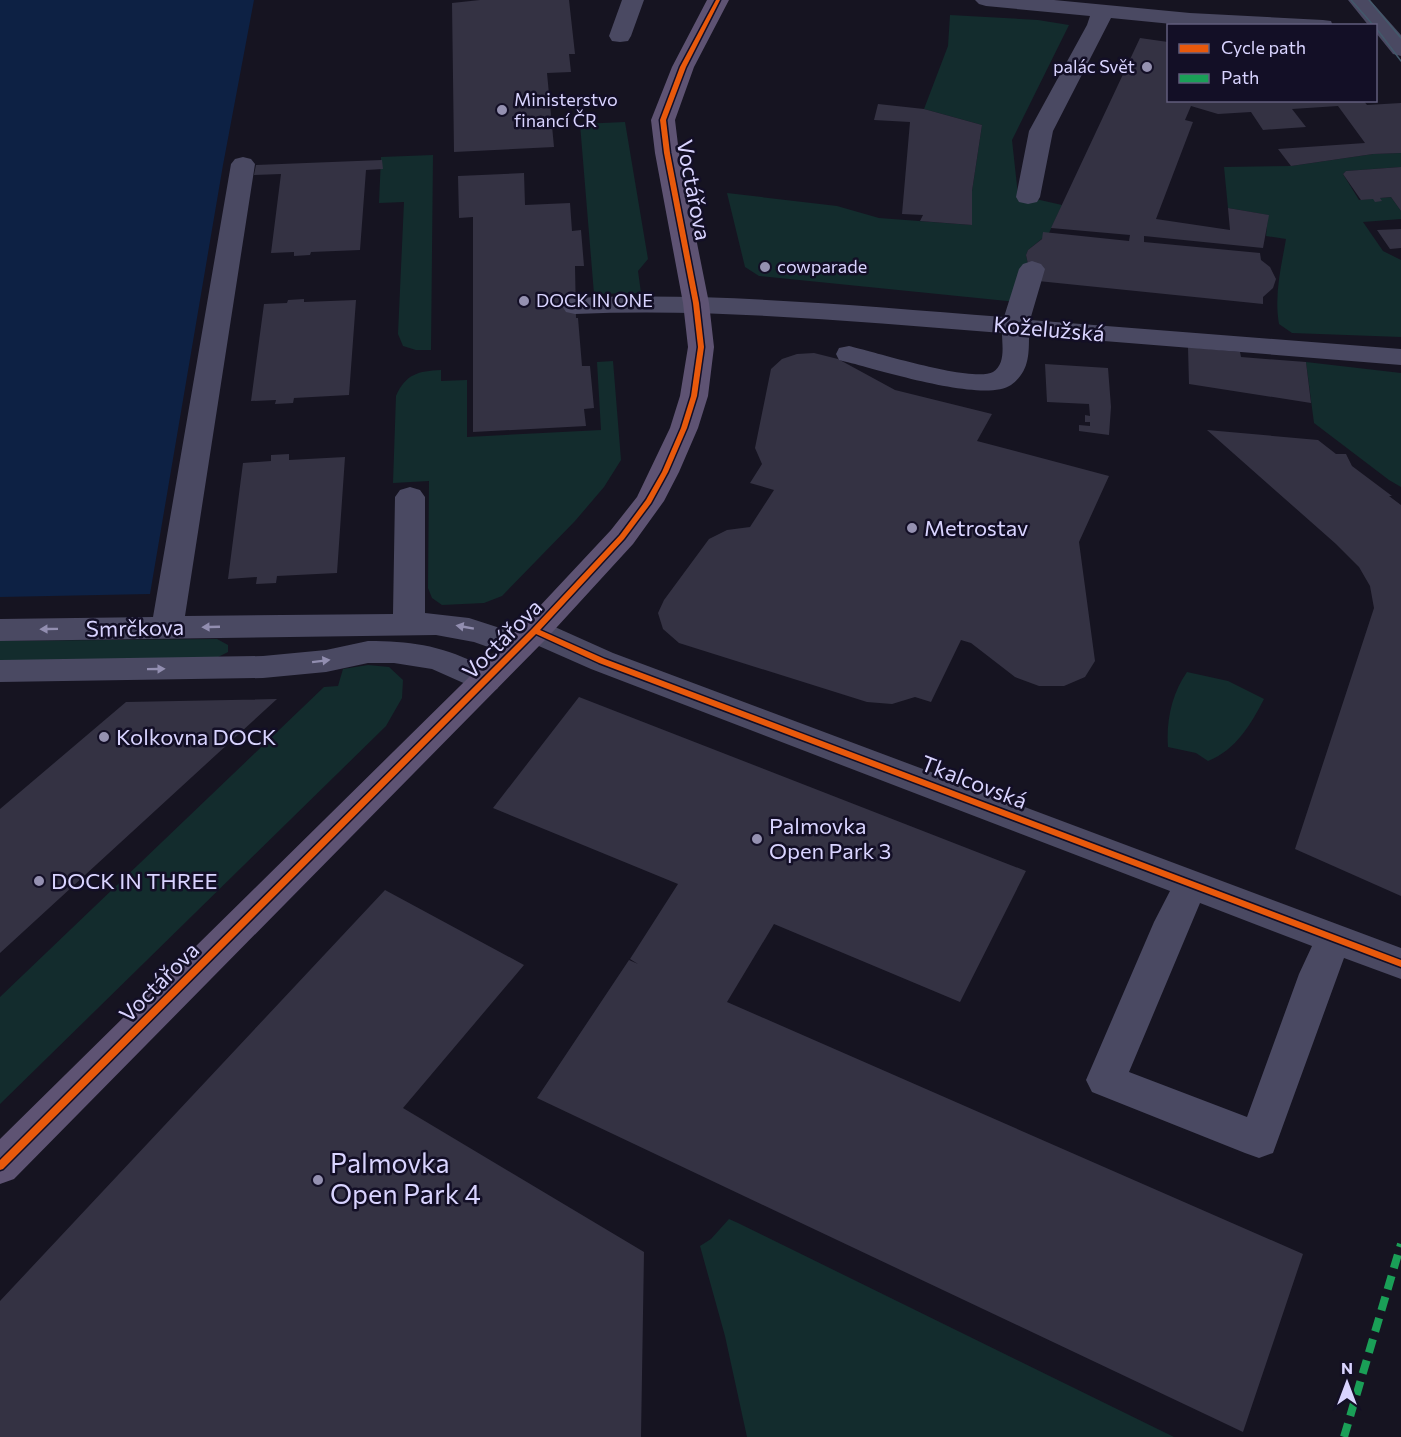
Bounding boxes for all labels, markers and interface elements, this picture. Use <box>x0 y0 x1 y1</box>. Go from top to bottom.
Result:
legend <box>1167 24 1377 102</box>
text: Cycle path <box>1221 36 1306 58</box>
place label: palác Svět <box>1053 55 1135 77</box>
marker: palác Svět <box>1140 60 1154 74</box>
text: Path <box>1221 66 1259 88</box>
place label: Ministerstvo financí ČR <box>514 88 618 131</box>
marker: Ministerstvo financí ČR <box>495 103 509 117</box>
street label: Voctářova <box>672 137 717 242</box>
place label: cowparade <box>777 255 867 277</box>
marker: cowparade <box>758 260 772 274</box>
place label: DOCK IN ONE <box>536 289 653 311</box>
marker: DOCK IN ONE <box>517 294 531 308</box>
street label: Koželužská <box>992 310 1106 347</box>
place label: Metrostav <box>924 514 1028 541</box>
marker: Metrostav <box>905 521 919 535</box>
street label: Voctářova <box>456 593 547 684</box>
street label: Smrčkova <box>86 613 184 642</box>
one-way arrow <box>202 622 221 631</box>
one-way arrow <box>455 622 474 631</box>
one-way arrow <box>39 624 58 634</box>
one-way arrow <box>312 657 331 666</box>
one-way arrow <box>146 664 165 674</box>
place label: Kolkovna DOCK <box>116 723 277 750</box>
marker: Kolkovna DOCK <box>97 730 111 744</box>
street label: Tkalcovská <box>917 749 1031 814</box>
place label: Palmovka Open Park 3 <box>769 812 891 864</box>
marker: Palmovka Open Park 3 <box>750 832 764 846</box>
place label: DOCK IN THREE <box>51 867 218 894</box>
marker: DOCK IN THREE <box>32 874 46 888</box>
street label: Voctářova <box>113 936 204 1027</box>
place label: Palmovka Open Park 4 <box>330 1146 481 1210</box>
marker: Palmovka Open Park 4 <box>311 1173 325 1187</box>
north arrow <box>1317 1353 1377 1413</box>
text: N <box>1341 1358 1353 1377</box>

